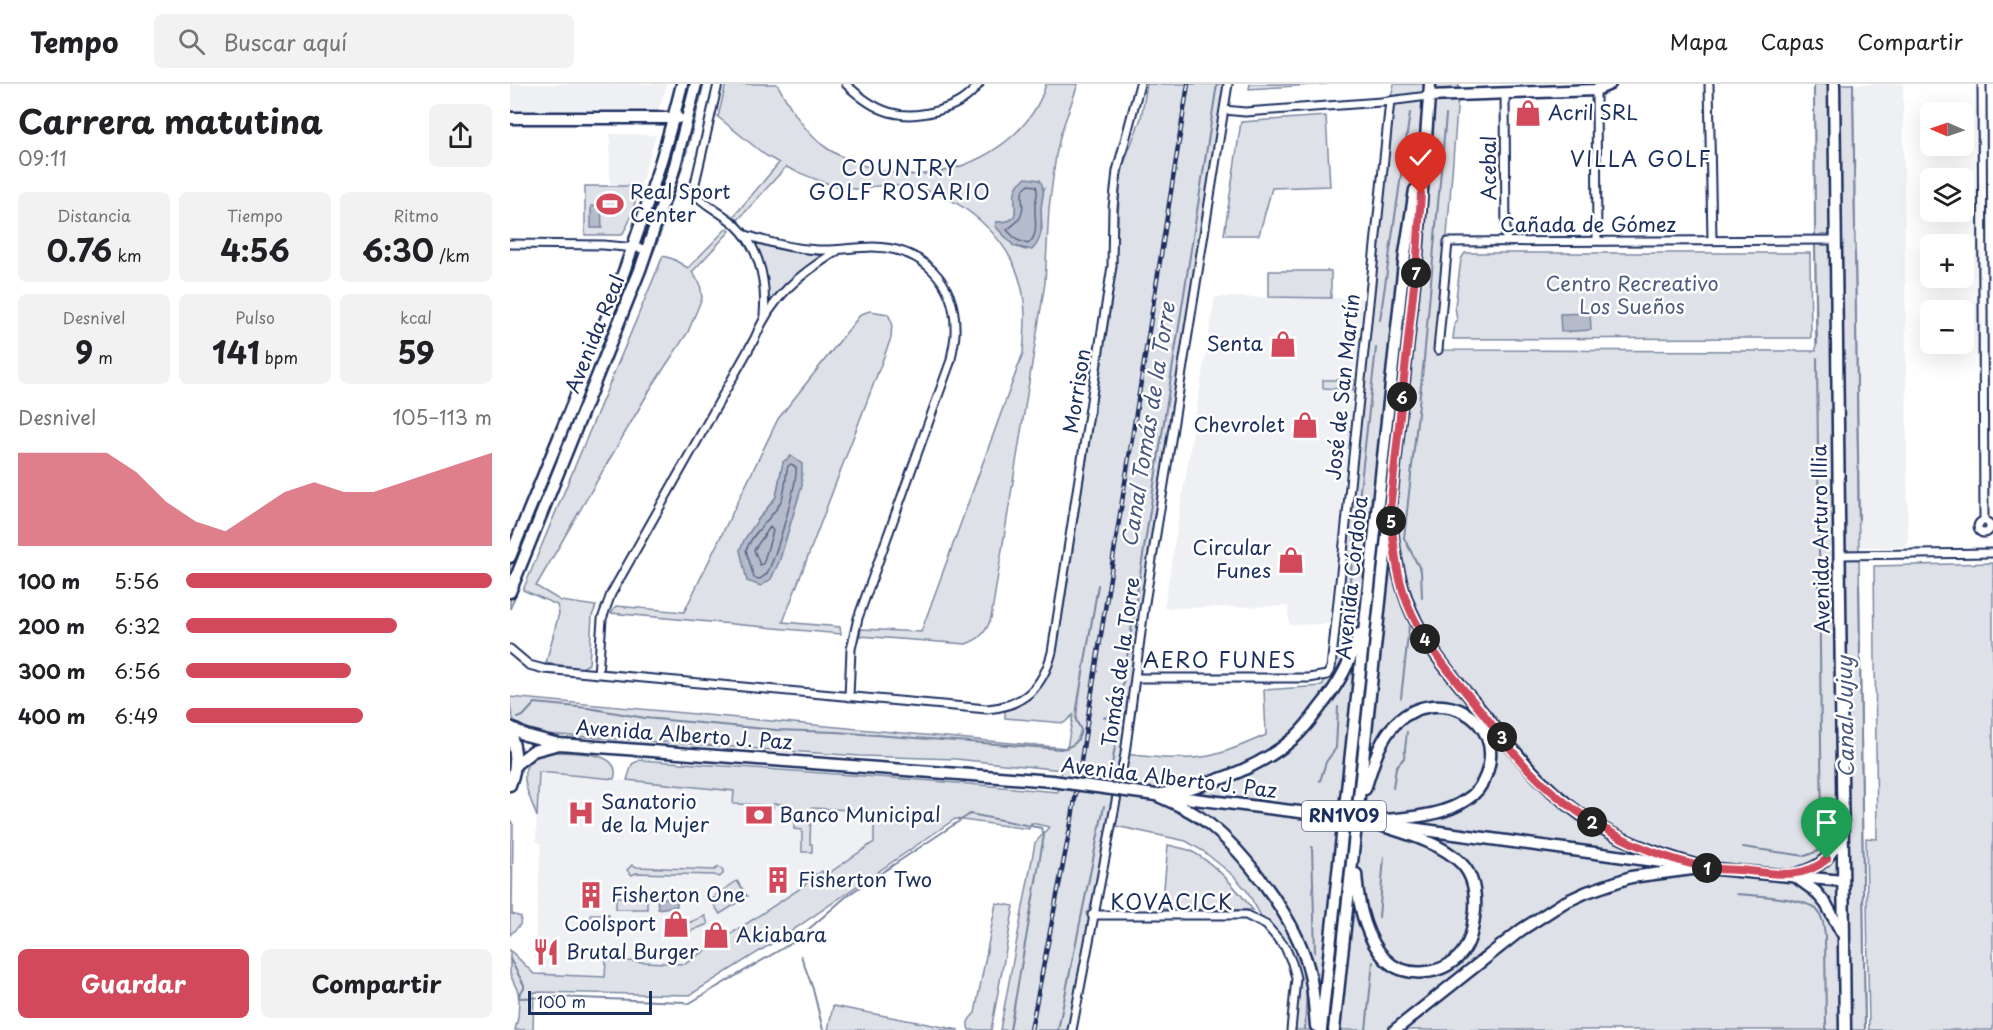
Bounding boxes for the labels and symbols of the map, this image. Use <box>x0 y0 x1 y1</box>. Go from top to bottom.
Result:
place label: Acril SRL <box>1548 97 1638 127</box>
shop icon: Acril SRL <box>1513 98 1543 128</box>
north arrow <box>1920 102 1974 156</box>
pin <box>1395 132 1446 194</box>
street label: Acebal <box>1473 136 1503 200</box>
district label: VILLA GOLF <box>1570 142 1712 174</box>
district label: COUNTRY GOLF ROSARIO <box>809 151 991 207</box>
place label: Real Sport Center <box>630 176 730 229</box>
sports icon: Real Sport Center <box>595 189 625 219</box>
street label: Cañada de Gómez <box>1500 209 1676 239</box>
pin: 7 <box>1401 258 1431 288</box>
park label: Centro Recreativo Los Sueños <box>1545 268 1719 321</box>
street label: Avenida Real <box>557 270 631 397</box>
street label: José de San Martín <box>1317 292 1367 482</box>
water label: Canal Tomás de la Torre <box>1112 298 1182 549</box>
place label: Senta <box>1206 328 1264 358</box>
shop icon: Senta <box>1268 329 1298 359</box>
street label: Morrison <box>1055 346 1097 435</box>
pin: 6 <box>1387 382 1417 412</box>
place label: Chevrolet <box>1193 409 1285 439</box>
shop icon: Chevrolet <box>1290 410 1320 440</box>
street label: Avenida Arturo Illia <box>1803 443 1837 634</box>
street label: Avenida Córdoba <box>1328 495 1374 661</box>
pin: 5 <box>1376 506 1406 536</box>
place label: Circular Funes <box>1192 532 1271 585</box>
shop icon: Circular Funes <box>1276 545 1306 575</box>
street label: Tomás de la Torre <box>1093 575 1147 749</box>
pin: 4 <box>1410 624 1440 654</box>
district label: AERO FUNES <box>1143 643 1297 675</box>
water label: Canal Jujuy <box>1827 654 1861 778</box>
street label: Avenida Alberto J. Paz <box>575 711 793 757</box>
pin: 3 <box>1487 722 1517 752</box>
street label: Avenida Alberto J. Paz <box>1060 749 1279 805</box>
place label: Sanatorio de la Mujer <box>601 786 710 839</box>
pin <box>1801 797 1852 859</box>
hospital icon: Sanatorio de la Mujer <box>566 798 596 828</box>
place label: Banco Municipal <box>779 799 941 829</box>
bank icon: Banco Municipal <box>744 800 774 830</box>
road number: RN1V09 <box>1302 801 1386 831</box>
pin: 2 <box>1577 807 1607 837</box>
pin: 1 <box>1692 853 1722 883</box>
place label: Fisherton Two <box>798 864 932 894</box>
building icon: Fisherton Two <box>763 865 793 895</box>
place label: Fisherton One <box>611 879 745 909</box>
building icon: Fisherton One <box>576 880 606 910</box>
district label: KOVACICK <box>1110 885 1234 917</box>
place label: Coolsport <box>564 908 656 938</box>
shop icon: Coolsport <box>661 909 691 939</box>
place label: Akiabara <box>736 919 827 949</box>
shop icon: Akiabara <box>701 920 731 950</box>
place label: Brutal Burger <box>566 936 699 966</box>
restaurant icon: Brutal Burger <box>531 937 561 967</box>
scale bar <box>528 988 652 1016</box>

